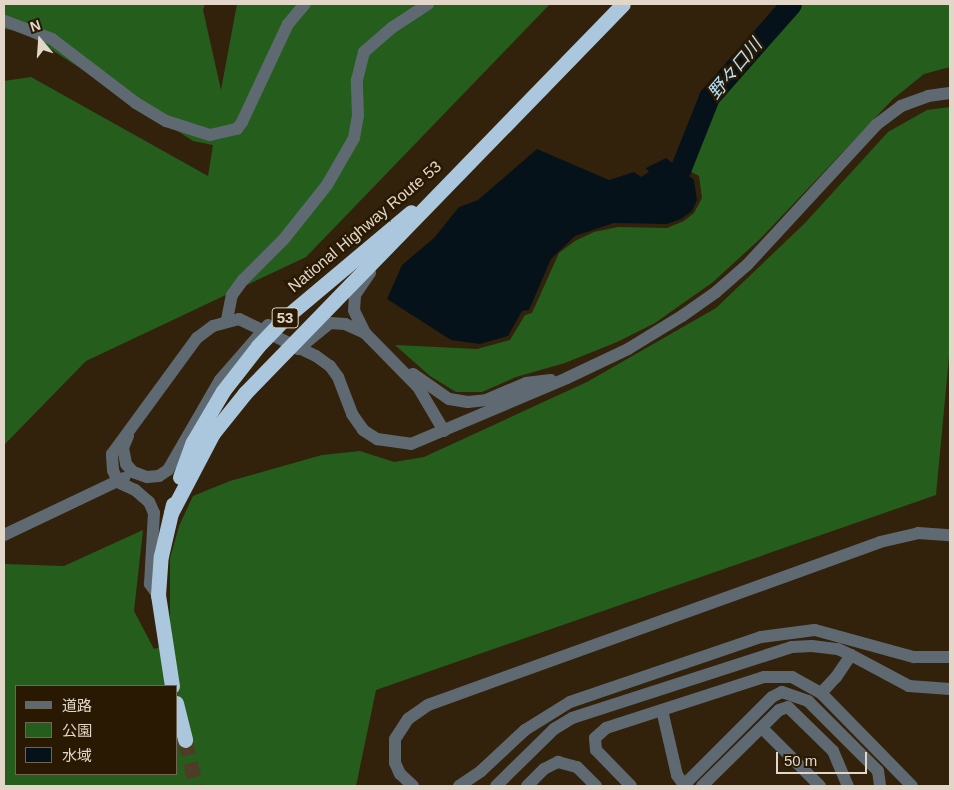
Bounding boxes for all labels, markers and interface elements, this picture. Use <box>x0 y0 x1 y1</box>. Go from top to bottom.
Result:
north arrow <box>15 15 65 65</box>
text: N <box>28 17 43 35</box>
water label: 野々口川 <box>704 34 766 104</box>
street label: National Highway Route 53 <box>285 157 445 297</box>
road number: 53 <box>271 306 299 330</box>
legend <box>15 685 178 775</box>
text: 道路 <box>62 697 92 714</box>
text: 公園 <box>62 722 92 739</box>
scale bar <box>779 742 870 774</box>
text: 水域 <box>62 747 92 764</box>
text: 50 m <box>784 752 817 769</box>

